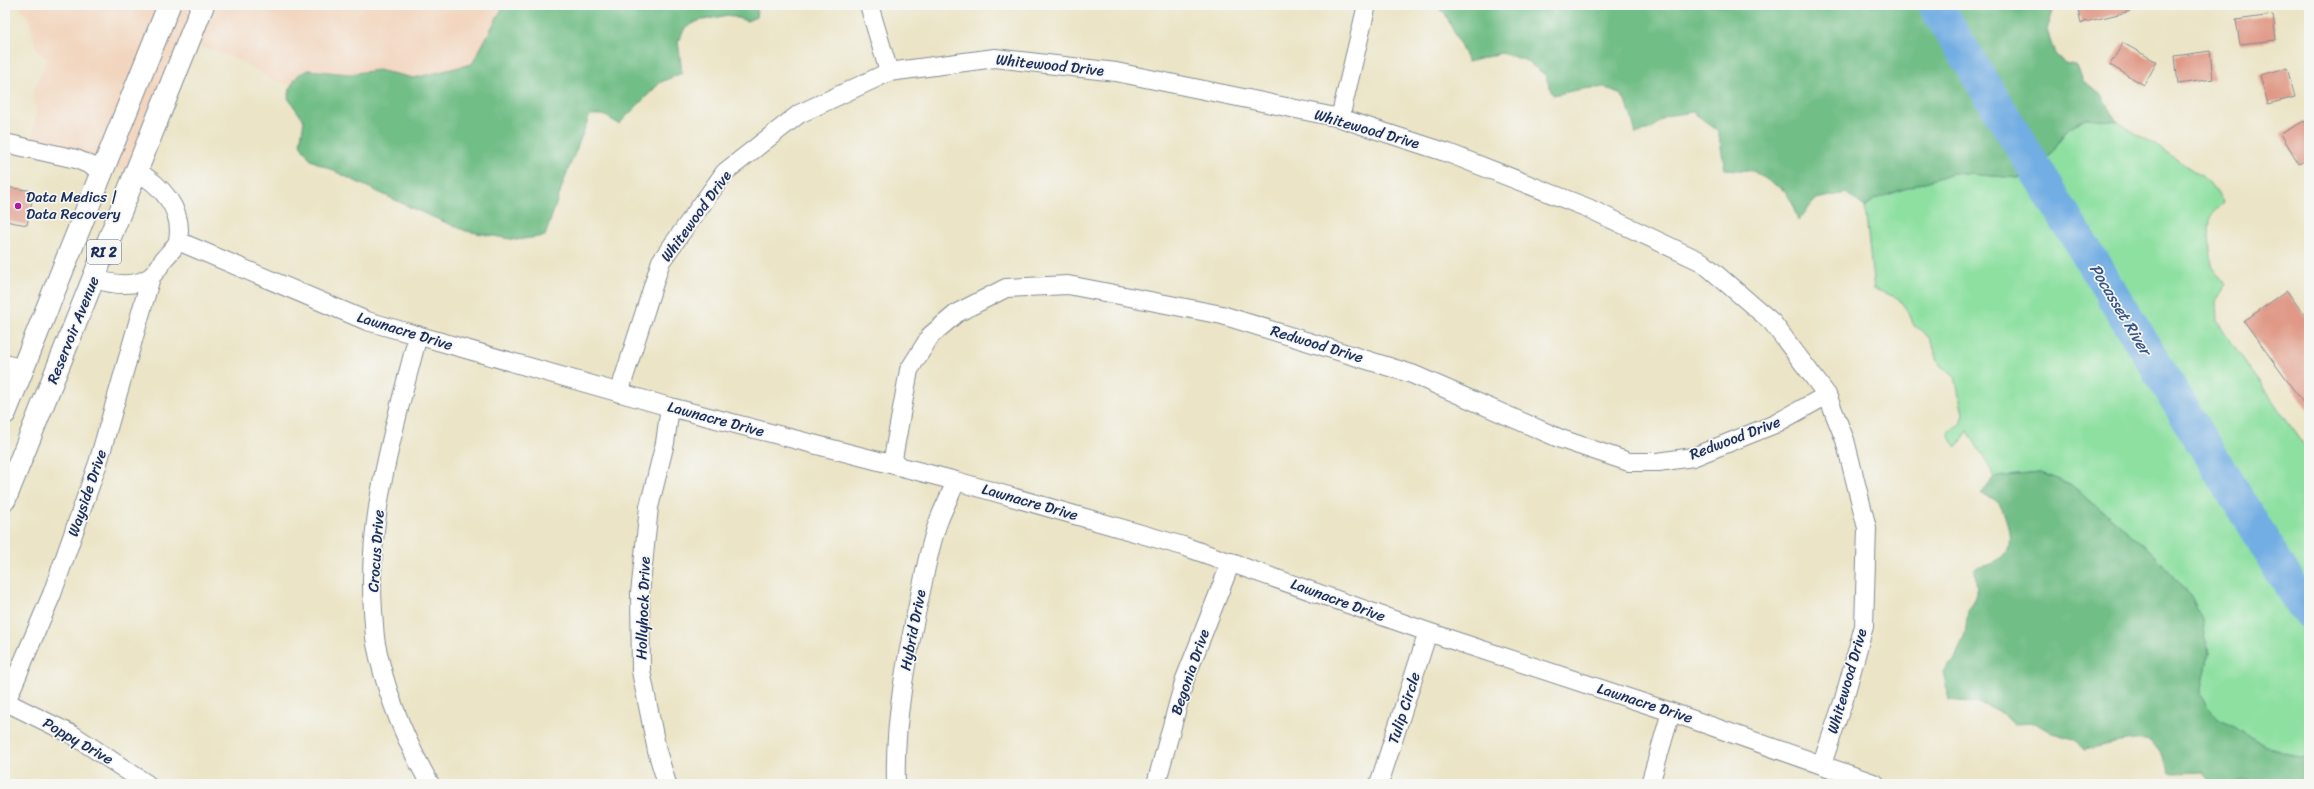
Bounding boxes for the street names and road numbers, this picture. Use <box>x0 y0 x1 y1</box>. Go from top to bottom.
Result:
street label: Whitewood Drive <box>995 46 1105 84</box>
street label: Whitewood Drive <box>1311 102 1423 156</box>
street label: Whitewood Drive <box>654 164 738 268</box>
road number: RI 2 <box>87 240 121 264</box>
street label: Reservoir Avenue <box>39 272 107 388</box>
street label: Lawnacre Drive <box>354 304 456 358</box>
street label: Redwood Drive <box>1267 318 1367 371</box>
street label: Lawnacre Drive <box>665 394 768 444</box>
street label: Redwood Drive <box>1686 409 1785 467</box>
street label: Wayside Drive <box>60 446 114 540</box>
street label: Lawnacre Drive <box>979 476 1082 528</box>
street label: Crocus Drive <box>360 509 392 593</box>
street label: Hollyhock Drive <box>628 556 658 660</box>
street label: Lawnacre Drive <box>1287 571 1389 629</box>
street label: Hybrid Drive <box>892 587 934 673</box>
street label: Begonia Drive <box>1163 625 1217 719</box>
street label: Whitewood Drive <box>1820 625 1874 737</box>
street label: Tulip Circle <box>1380 668 1428 747</box>
street label: Lawnacre Drive <box>1594 675 1696 731</box>
street label: Poppy Drive <box>38 710 119 772</box>

